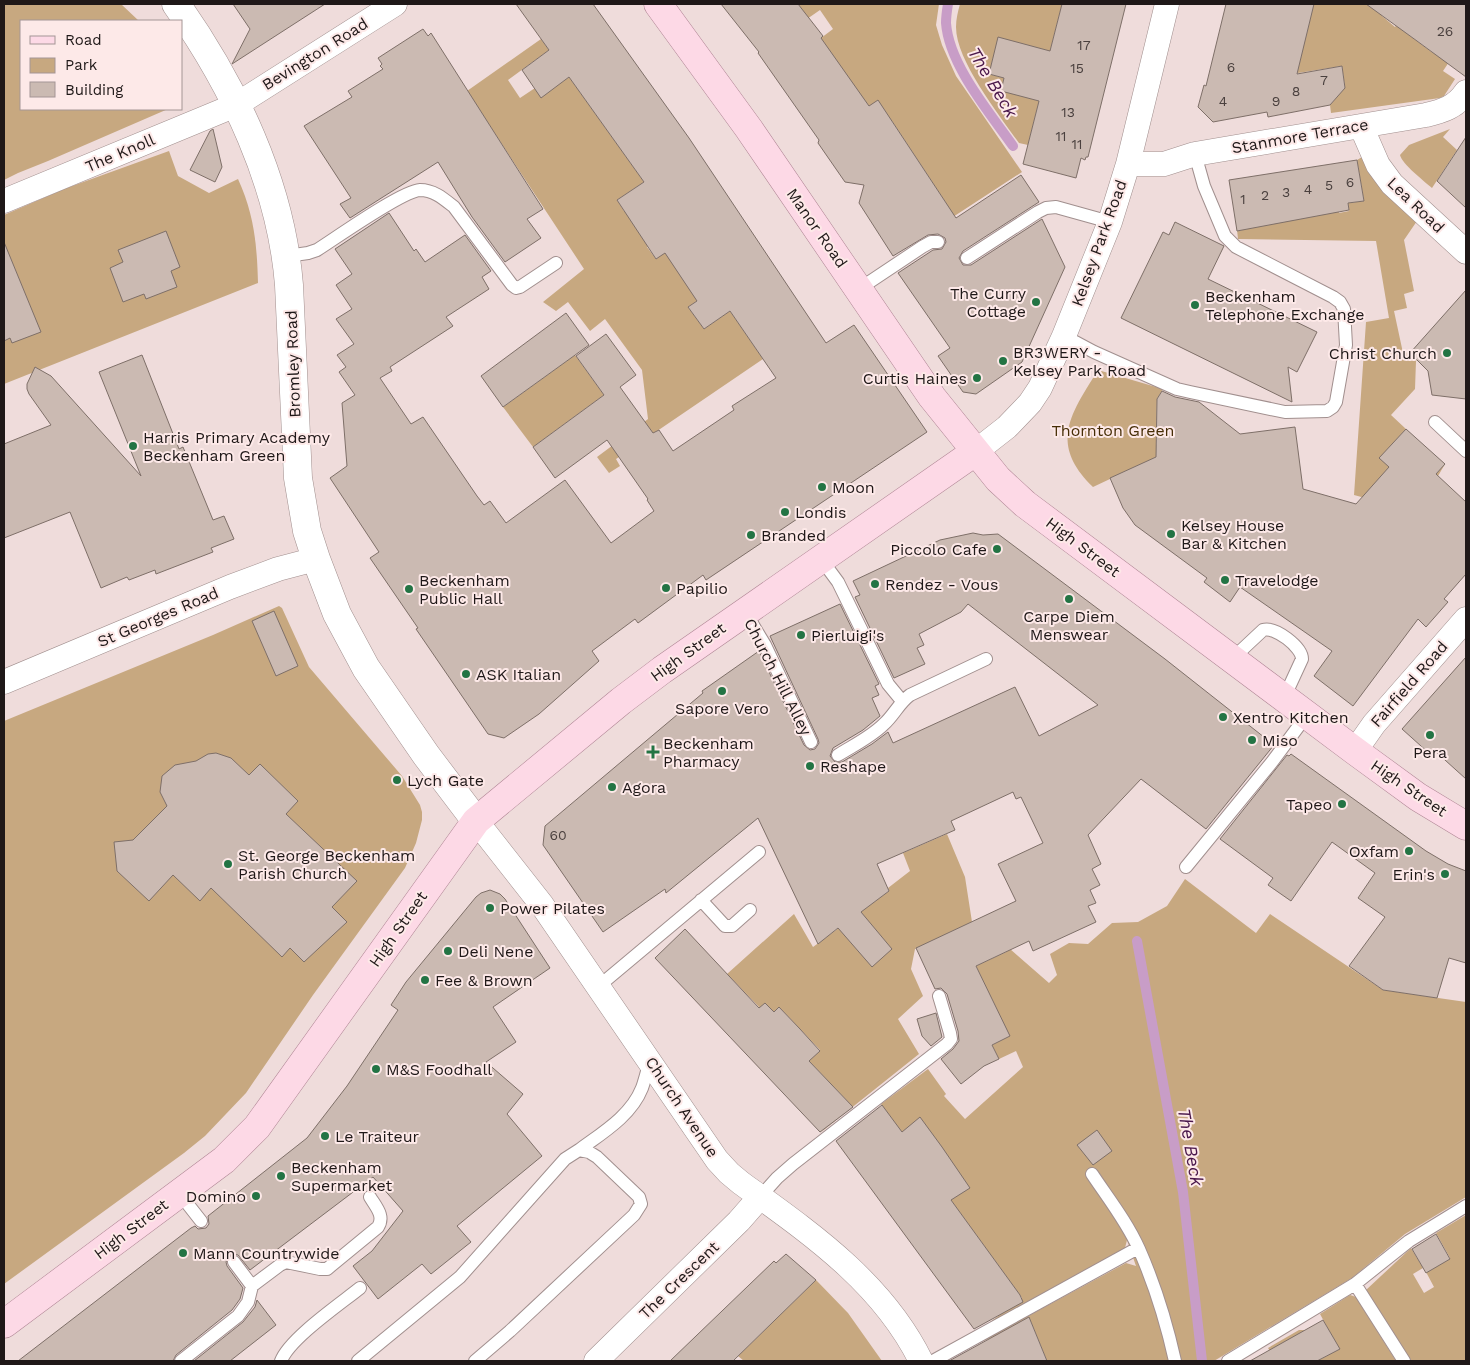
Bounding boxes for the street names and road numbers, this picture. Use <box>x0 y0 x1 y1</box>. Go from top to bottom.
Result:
street label: Bevington Road <box>259 14 371 94</box>
street label: Stanmore Terrace <box>1230 115 1370 157</box>
street label: The Knoll <box>82 130 158 176</box>
street label: Lea Road <box>1384 173 1448 237</box>
street label: Kelsey Park Road <box>1067 177 1131 309</box>
street label: Manor Road <box>783 185 851 271</box>
street label: Bromley Road <box>282 310 304 418</box>
street label: High Street <box>1042 513 1124 581</box>
street label: St Georges Road <box>95 583 221 651</box>
street label: Church Hill Alley <box>740 615 816 739</box>
street label: High Street <box>647 618 729 686</box>
street label: Fairfield Road <box>1366 637 1452 731</box>
street label: High Street <box>1367 756 1451 821</box>
street label: High Street <box>365 887 431 971</box>
street label: Church Avenue <box>641 1053 723 1161</box>
street label: High Street <box>90 1195 172 1263</box>
street label: The Crescent <box>635 1237 723 1323</box>

